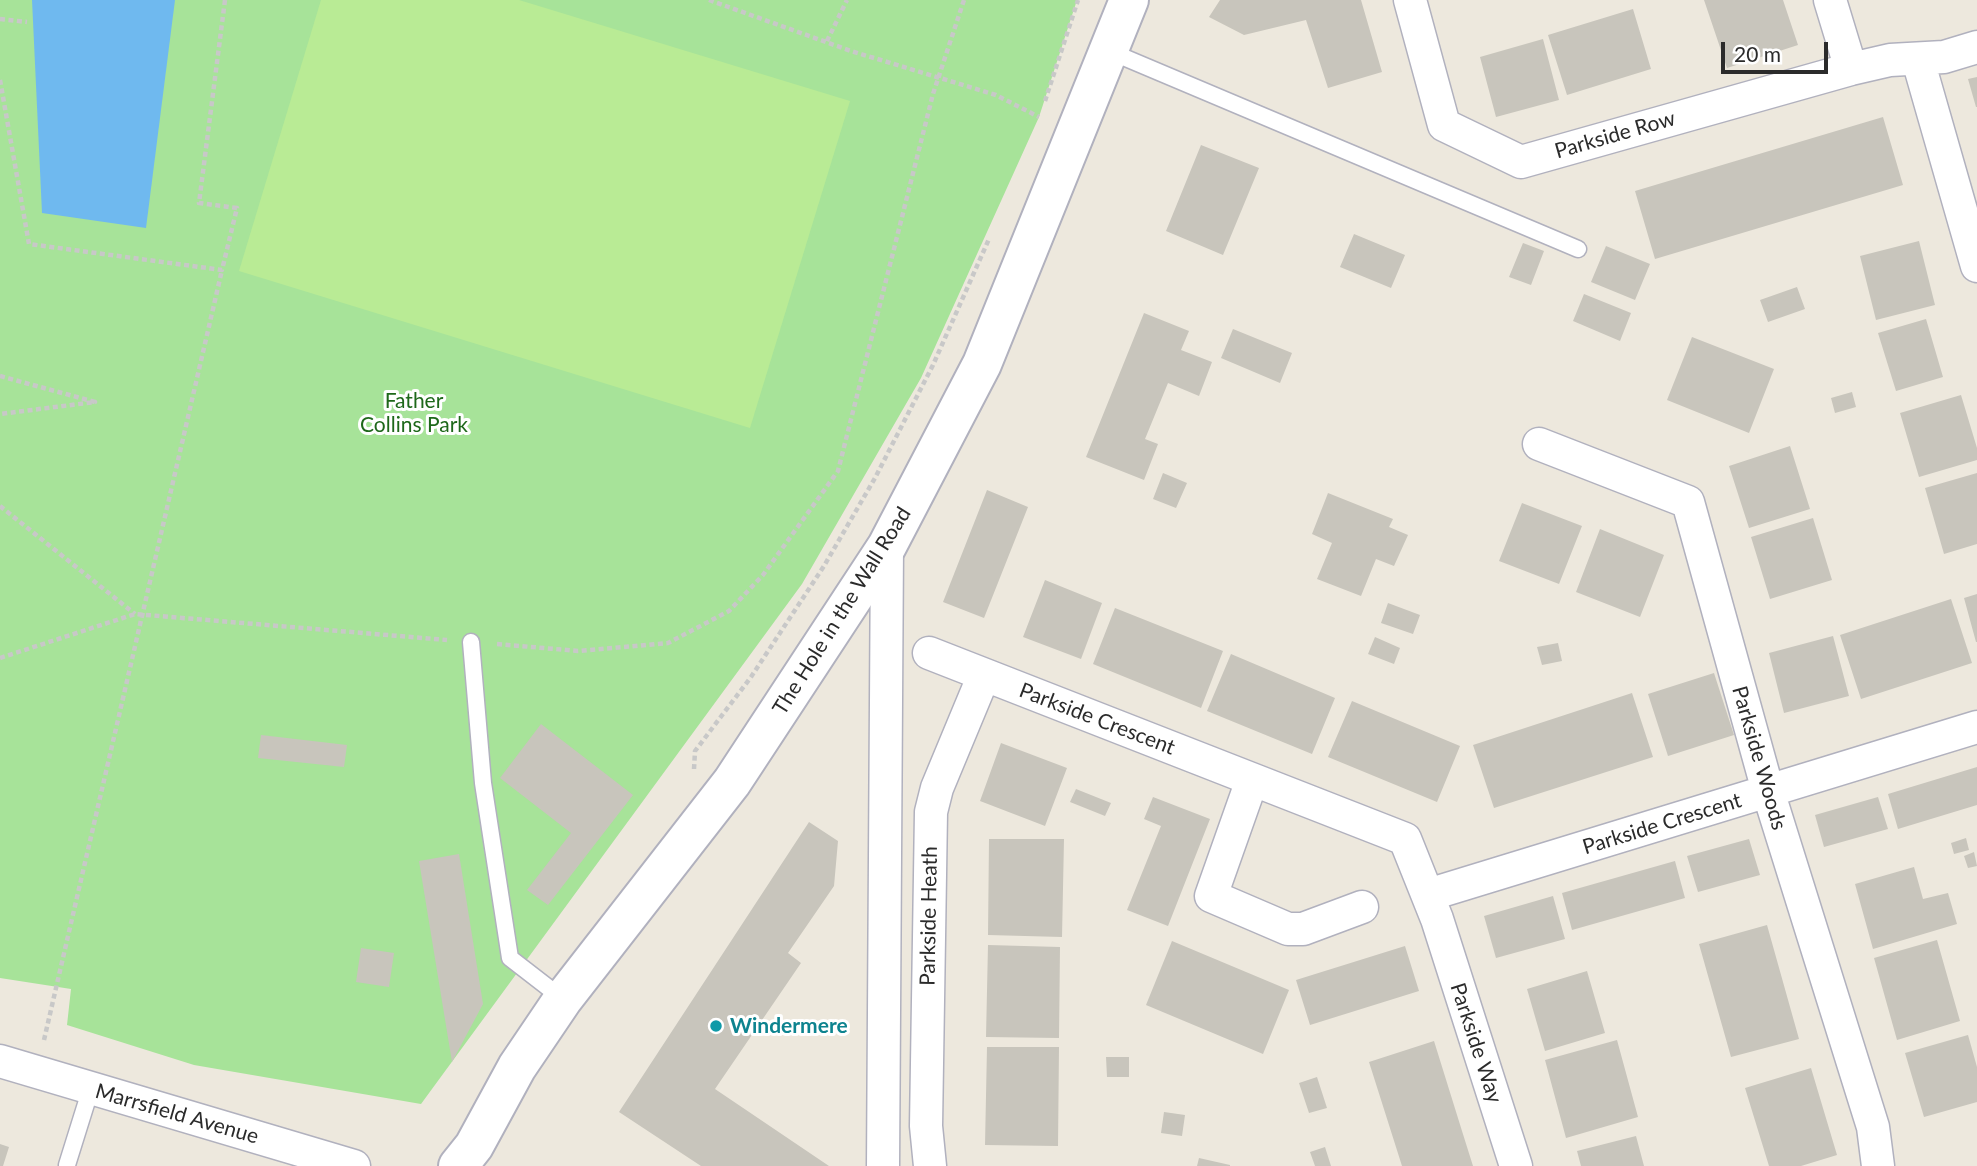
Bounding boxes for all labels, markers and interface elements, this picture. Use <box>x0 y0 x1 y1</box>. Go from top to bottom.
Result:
scale bar <box>1725 28 1832 72</box>
text: 20 m <box>1734 41 1781 66</box>
street label: Parkside Row <box>1552 106 1678 164</box>
park label: Father Collins Park <box>360 388 468 438</box>
street label: The Hole in the Wall Road <box>768 502 916 720</box>
street label: Parkside Crescent <box>1016 678 1178 760</box>
street label: Parkside Woods <box>1726 683 1792 833</box>
street label: Parkside Crescent <box>1580 788 1744 860</box>
street label: Parkside Heath <box>915 846 943 986</box>
street label: Parkside Way <box>1445 980 1507 1106</box>
place label: Windermere <box>730 1013 848 1039</box>
marker: Windermere <box>708 1018 724 1034</box>
street label: Marrsfield Avenue <box>92 1079 262 1149</box>

